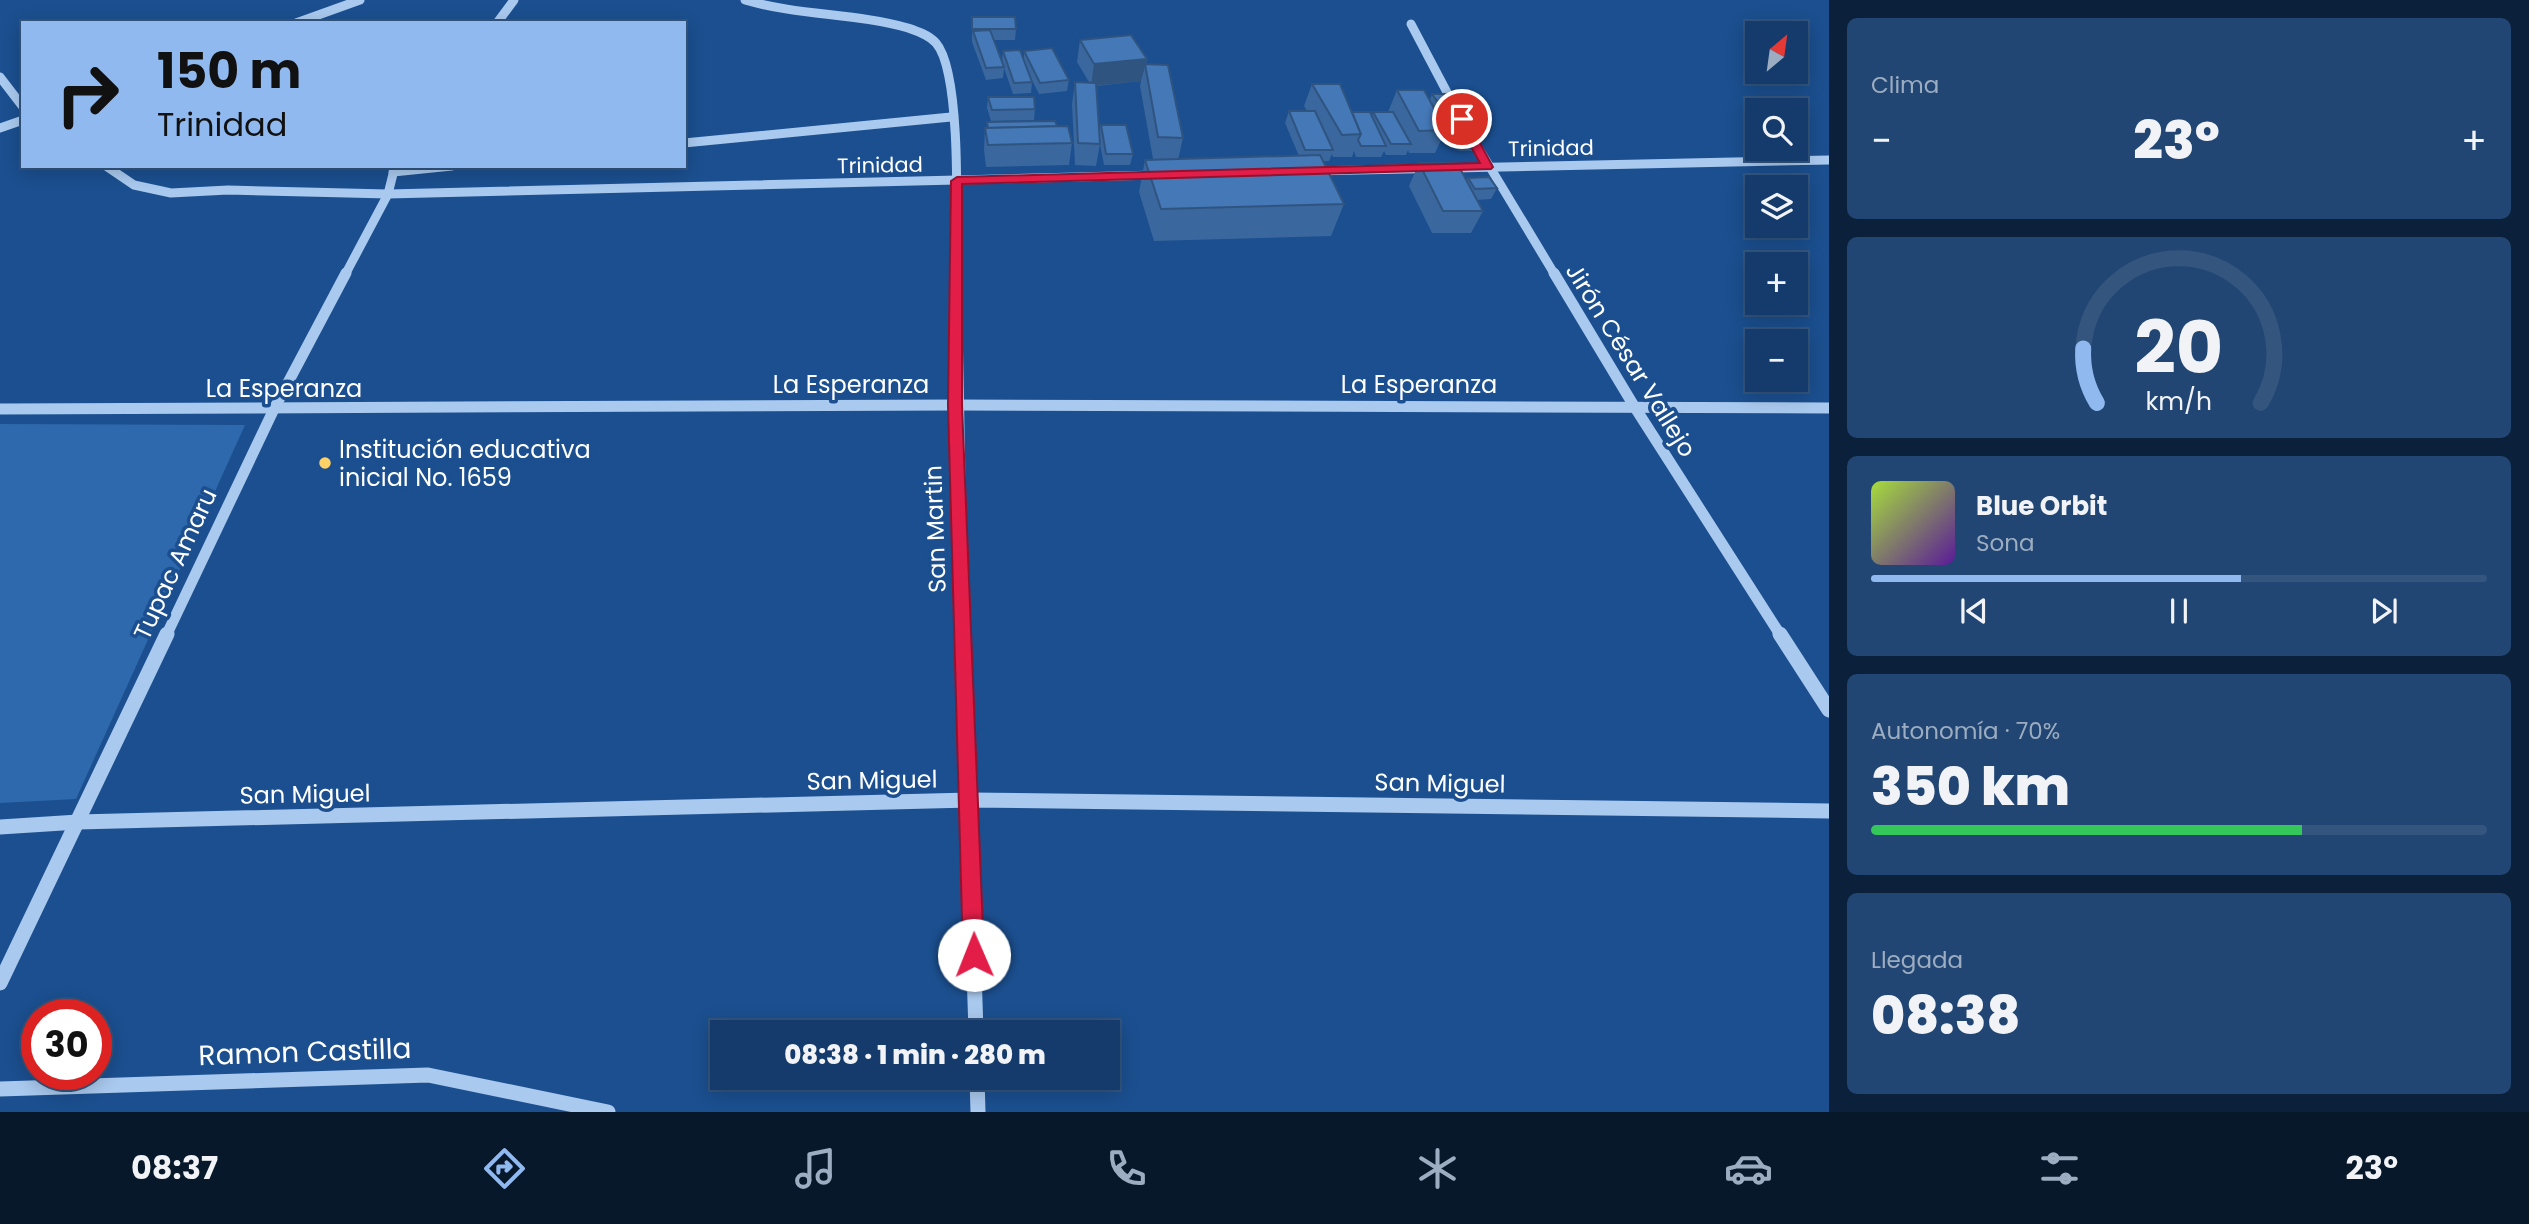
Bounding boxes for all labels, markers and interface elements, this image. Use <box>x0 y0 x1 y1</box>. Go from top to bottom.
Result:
north arrow <box>1745 21 1808 84</box>
map controls <box>1745 21 1808 392</box>
text: 150 m <box>157 37 302 105</box>
icon: right <box>42 49 133 140</box>
text: Clima <box>1871 69 1939 101</box>
pin <box>1432 89 1492 149</box>
button: search <box>1745 98 1808 161</box>
icon: arrive <box>1443 100 1481 138</box>
text: Trinidad <box>157 102 287 147</box>
text: 23° <box>2133 104 2220 177</box>
text: − <box>1871 114 1892 167</box>
text: + <box>2461 114 2487 167</box>
street label: Trinidad <box>1508 133 1594 163</box>
street label: Trinidad <box>837 150 923 180</box>
button: layers <box>1745 175 1808 238</box>
button: + <box>1745 252 1808 315</box>
street label: Jirón César Vallejo <box>1558 257 1704 463</box>
text: 20 <box>2134 298 2224 399</box>
button: − <box>1745 329 1808 392</box>
street label: La Esperanza <box>773 368 929 401</box>
street label: La Esperanza <box>1341 368 1497 401</box>
street label: La Esperanza <box>206 372 362 405</box>
text: km/h <box>2146 384 2212 419</box>
place label: Institución educativa inicial No. 1659 <box>339 433 591 494</box>
marker: Institución educativa inicial No. 1659 <box>317 455 333 471</box>
street label: San Martin <box>916 465 954 593</box>
street label: Tupac Amaru <box>126 483 224 645</box>
text: Blue Orbit <box>1976 488 2107 524</box>
text: Sona <box>1976 527 2035 559</box>
icon: previous <box>1955 592 1993 630</box>
icon: pause <box>2160 592 2198 630</box>
icon: next <box>2365 592 2403 630</box>
text: Autonomía · 70% <box>1871 715 2060 747</box>
text: 350 km <box>1871 750 2070 823</box>
street label: San Miguel <box>806 762 938 798</box>
street label: San Miguel <box>1374 765 1506 801</box>
street label: San Miguel <box>239 776 371 812</box>
position arrow <box>937 918 1011 992</box>
text: Llegada <box>1871 944 1963 976</box>
text: 08:38 <box>1871 979 2021 1052</box>
speed limit sign: 30 <box>21 999 112 1090</box>
street label: Ramon Castilla <box>198 1029 412 1075</box>
text: 08:38 · 1 min · 280 m <box>784 1037 1046 1073</box>
icon: directions <box>480 1144 529 1193</box>
icon: music <box>791 1144 840 1193</box>
icon: phone <box>1102 1144 1151 1193</box>
icon: climate <box>1413 1144 1462 1193</box>
icon: car <box>1724 1144 1773 1193</box>
icon: filters <box>2035 1144 2084 1193</box>
text: 08:37 <box>131 1145 218 1190</box>
text: 23° <box>2346 1145 2398 1190</box>

